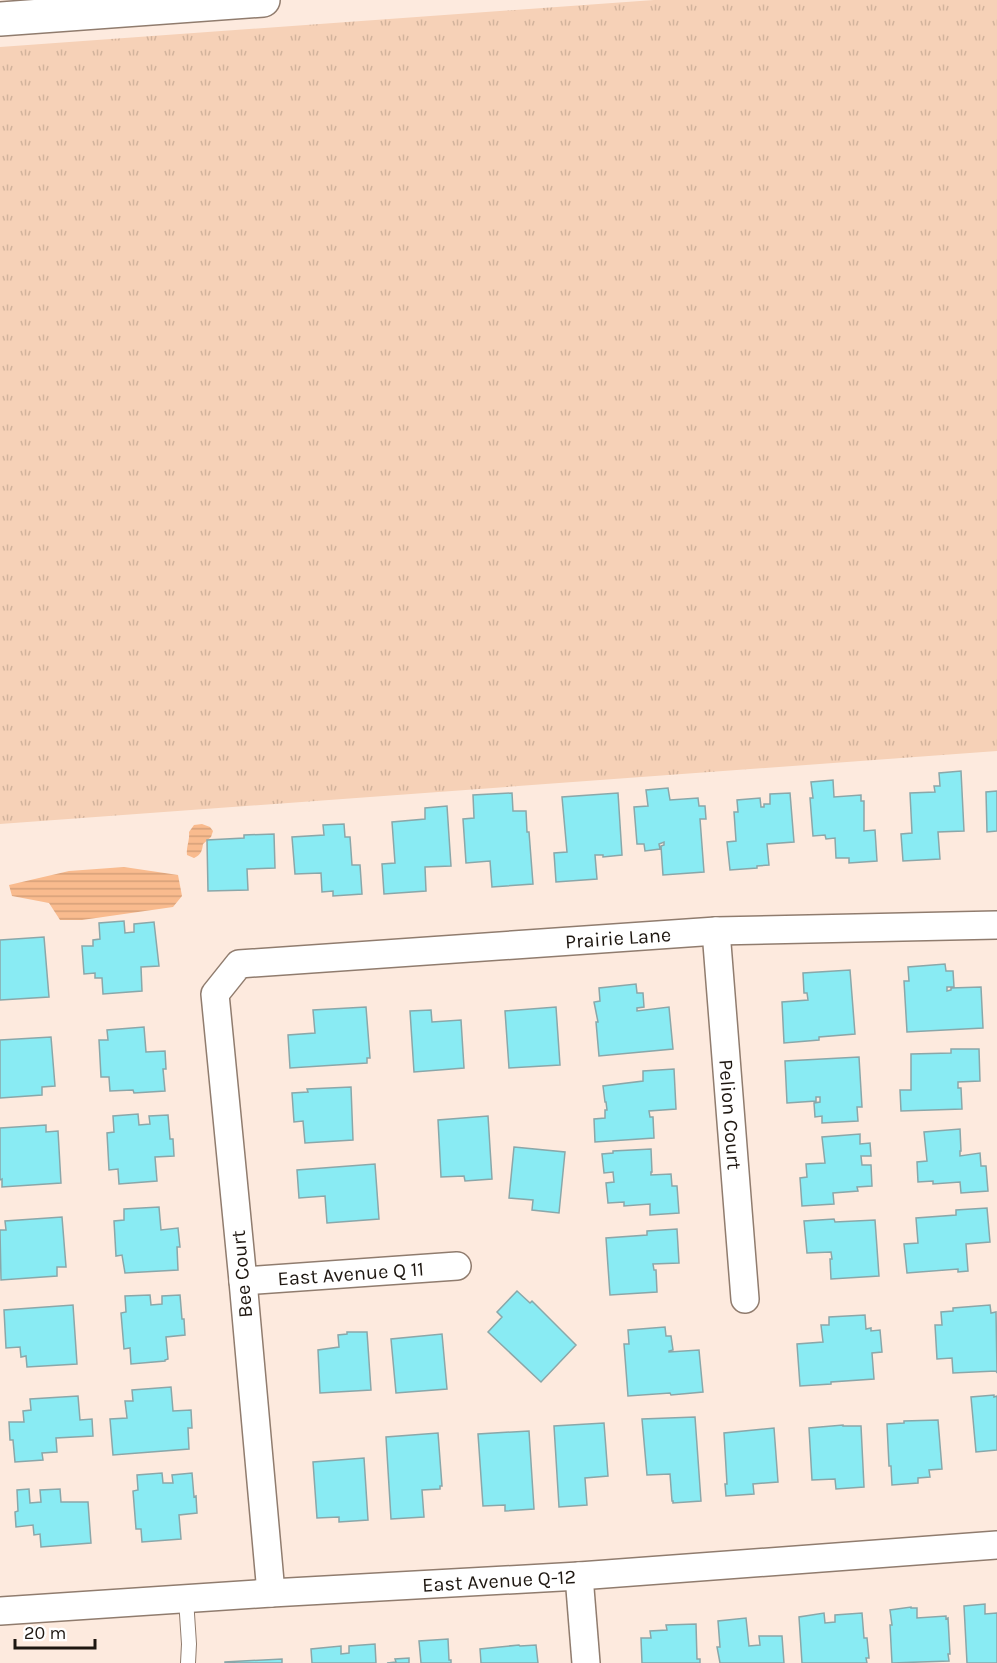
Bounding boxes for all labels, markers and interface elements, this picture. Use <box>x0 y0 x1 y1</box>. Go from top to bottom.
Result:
street label: Prairie Lane <box>564 923 672 953</box>
street label: Pelion Court <box>715 1058 746 1171</box>
street label: Bee Court <box>227 1229 257 1319</box>
street label: East Avenue Q 11 <box>277 1257 425 1290</box>
street label: East Avenue Q-12 <box>422 1565 577 1596</box>
scale bar <box>15 1612 94 1650</box>
text: 20 m <box>24 1622 66 1644</box>

